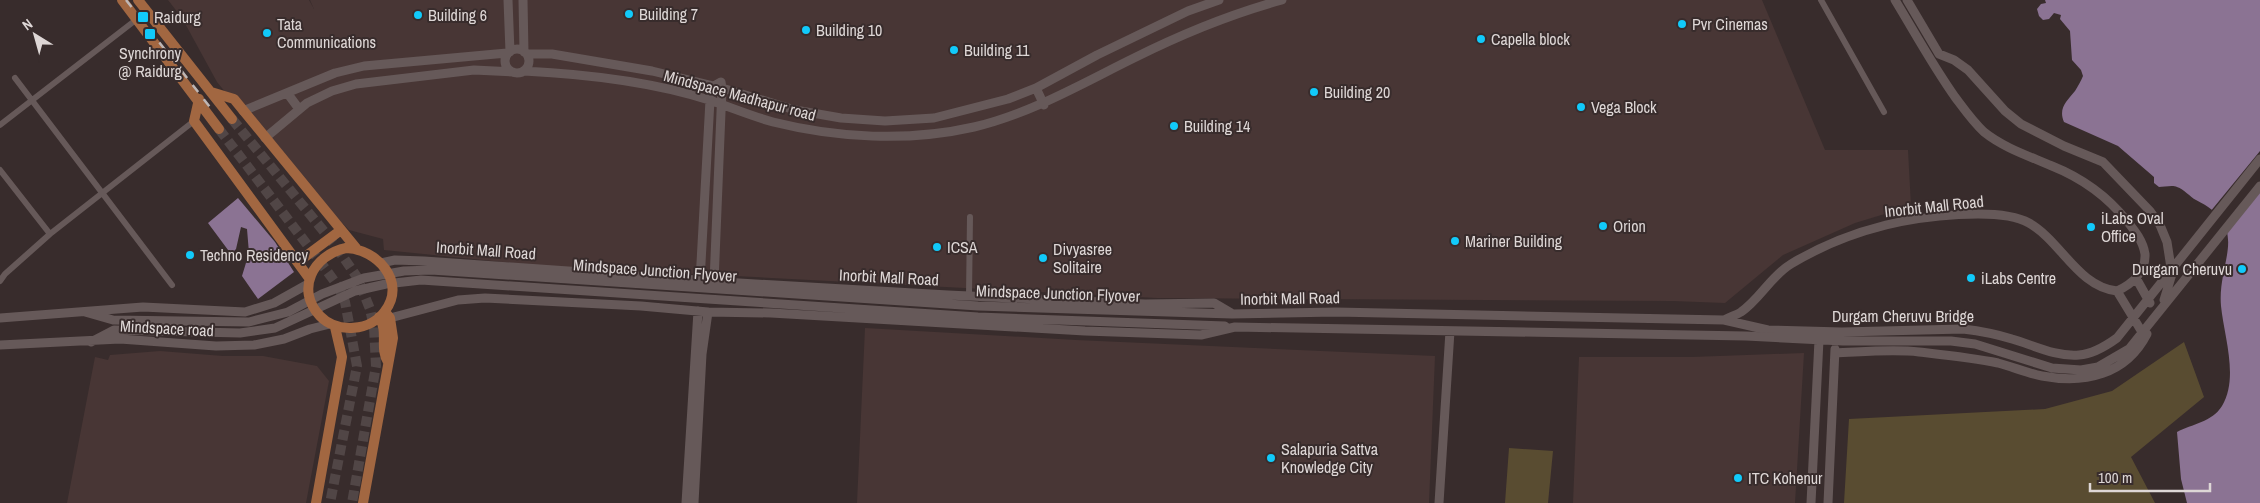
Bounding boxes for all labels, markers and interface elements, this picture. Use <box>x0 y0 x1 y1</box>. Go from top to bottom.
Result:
place label: Building 7 <box>639 3 698 25</box>
place label: Building 6 <box>428 4 487 26</box>
place label: Raidurg <box>154 6 201 28</box>
marker: Building 7 <box>623 8 635 20</box>
marker: Building 6 <box>412 9 424 21</box>
north arrow <box>10 10 60 60</box>
marker: Raidurg <box>136 10 150 24</box>
place label: Tata Communications <box>277 13 376 53</box>
place label: Pvr Cinemas <box>1692 13 1768 35</box>
text: N <box>18 15 36 34</box>
marker: Pvr Cinemas <box>1676 18 1688 30</box>
place label: Building 10 <box>816 19 882 41</box>
marker: Building 10 <box>800 24 812 36</box>
marker: Synchrony @ Raidurg <box>143 27 157 41</box>
marker: Tata Communications <box>261 27 273 39</box>
place label: Capella block <box>1491 28 1570 50</box>
marker: Capella block <box>1475 33 1487 45</box>
place label: Building 11 <box>964 39 1030 61</box>
place label: Synchrony @ Raidurg <box>118 42 183 82</box>
marker: Building 11 <box>948 44 960 56</box>
street label: Mindspace Madhapur road <box>661 64 819 126</box>
place label: Building 20 <box>1324 81 1390 103</box>
marker: Building 20 <box>1308 86 1320 98</box>
place label: Vega Block <box>1591 96 1657 118</box>
marker: Vega Block <box>1575 101 1587 113</box>
place label: Building 14 <box>1184 115 1250 137</box>
marker: Building 14 <box>1168 120 1180 132</box>
street label: Inorbit Mall Road <box>1883 190 1985 222</box>
place label: iLabs Oval Office <box>2101 207 2164 247</box>
place label: Orion <box>1613 215 1646 237</box>
marker: Orion <box>1597 220 1609 232</box>
marker: iLabs Oval Office <box>2085 221 2097 233</box>
place label: Mariner Building <box>1465 230 1563 252</box>
marker: Mariner Building <box>1449 235 1461 247</box>
street label: Inorbit Mall Road <box>435 236 537 264</box>
place label: ICSA <box>947 236 978 258</box>
place label: Divyasree Solitaire <box>1053 238 1112 278</box>
marker: ICSA <box>931 241 943 253</box>
place label: Techno Residency <box>200 244 308 266</box>
marker: Techno Residency <box>184 249 196 261</box>
marker: Divyasree Solitaire <box>1037 252 1049 264</box>
street label: Mindspace Junction Flyover <box>572 253 738 287</box>
place label: Durgam Cheruvu <box>2132 258 2232 280</box>
street label: Inorbit Mall Road <box>839 263 939 291</box>
marker: Durgam Cheruvu <box>2236 263 2248 275</box>
place label: iLabs Centre <box>1981 267 2056 289</box>
marker: iLabs Centre <box>1965 272 1977 284</box>
street label: Mindspace Junction Flyover <box>976 279 1141 307</box>
street label: Inorbit Mall Road <box>1240 286 1340 310</box>
street label: Durgam Cheruvu Bridge <box>1832 305 1974 327</box>
street label: Mindspace road <box>119 315 215 341</box>
place label: Salapuria Sattva Knowledge City <box>1281 438 1379 478</box>
marker: Salapuria Sattva Knowledge City <box>1265 452 1277 464</box>
scale bar <box>2090 460 2210 492</box>
place label: ITC Kohenur <box>1748 467 1823 489</box>
text: 100 m <box>2098 467 2132 488</box>
marker: ITC Kohenur <box>1732 472 1744 484</box>

